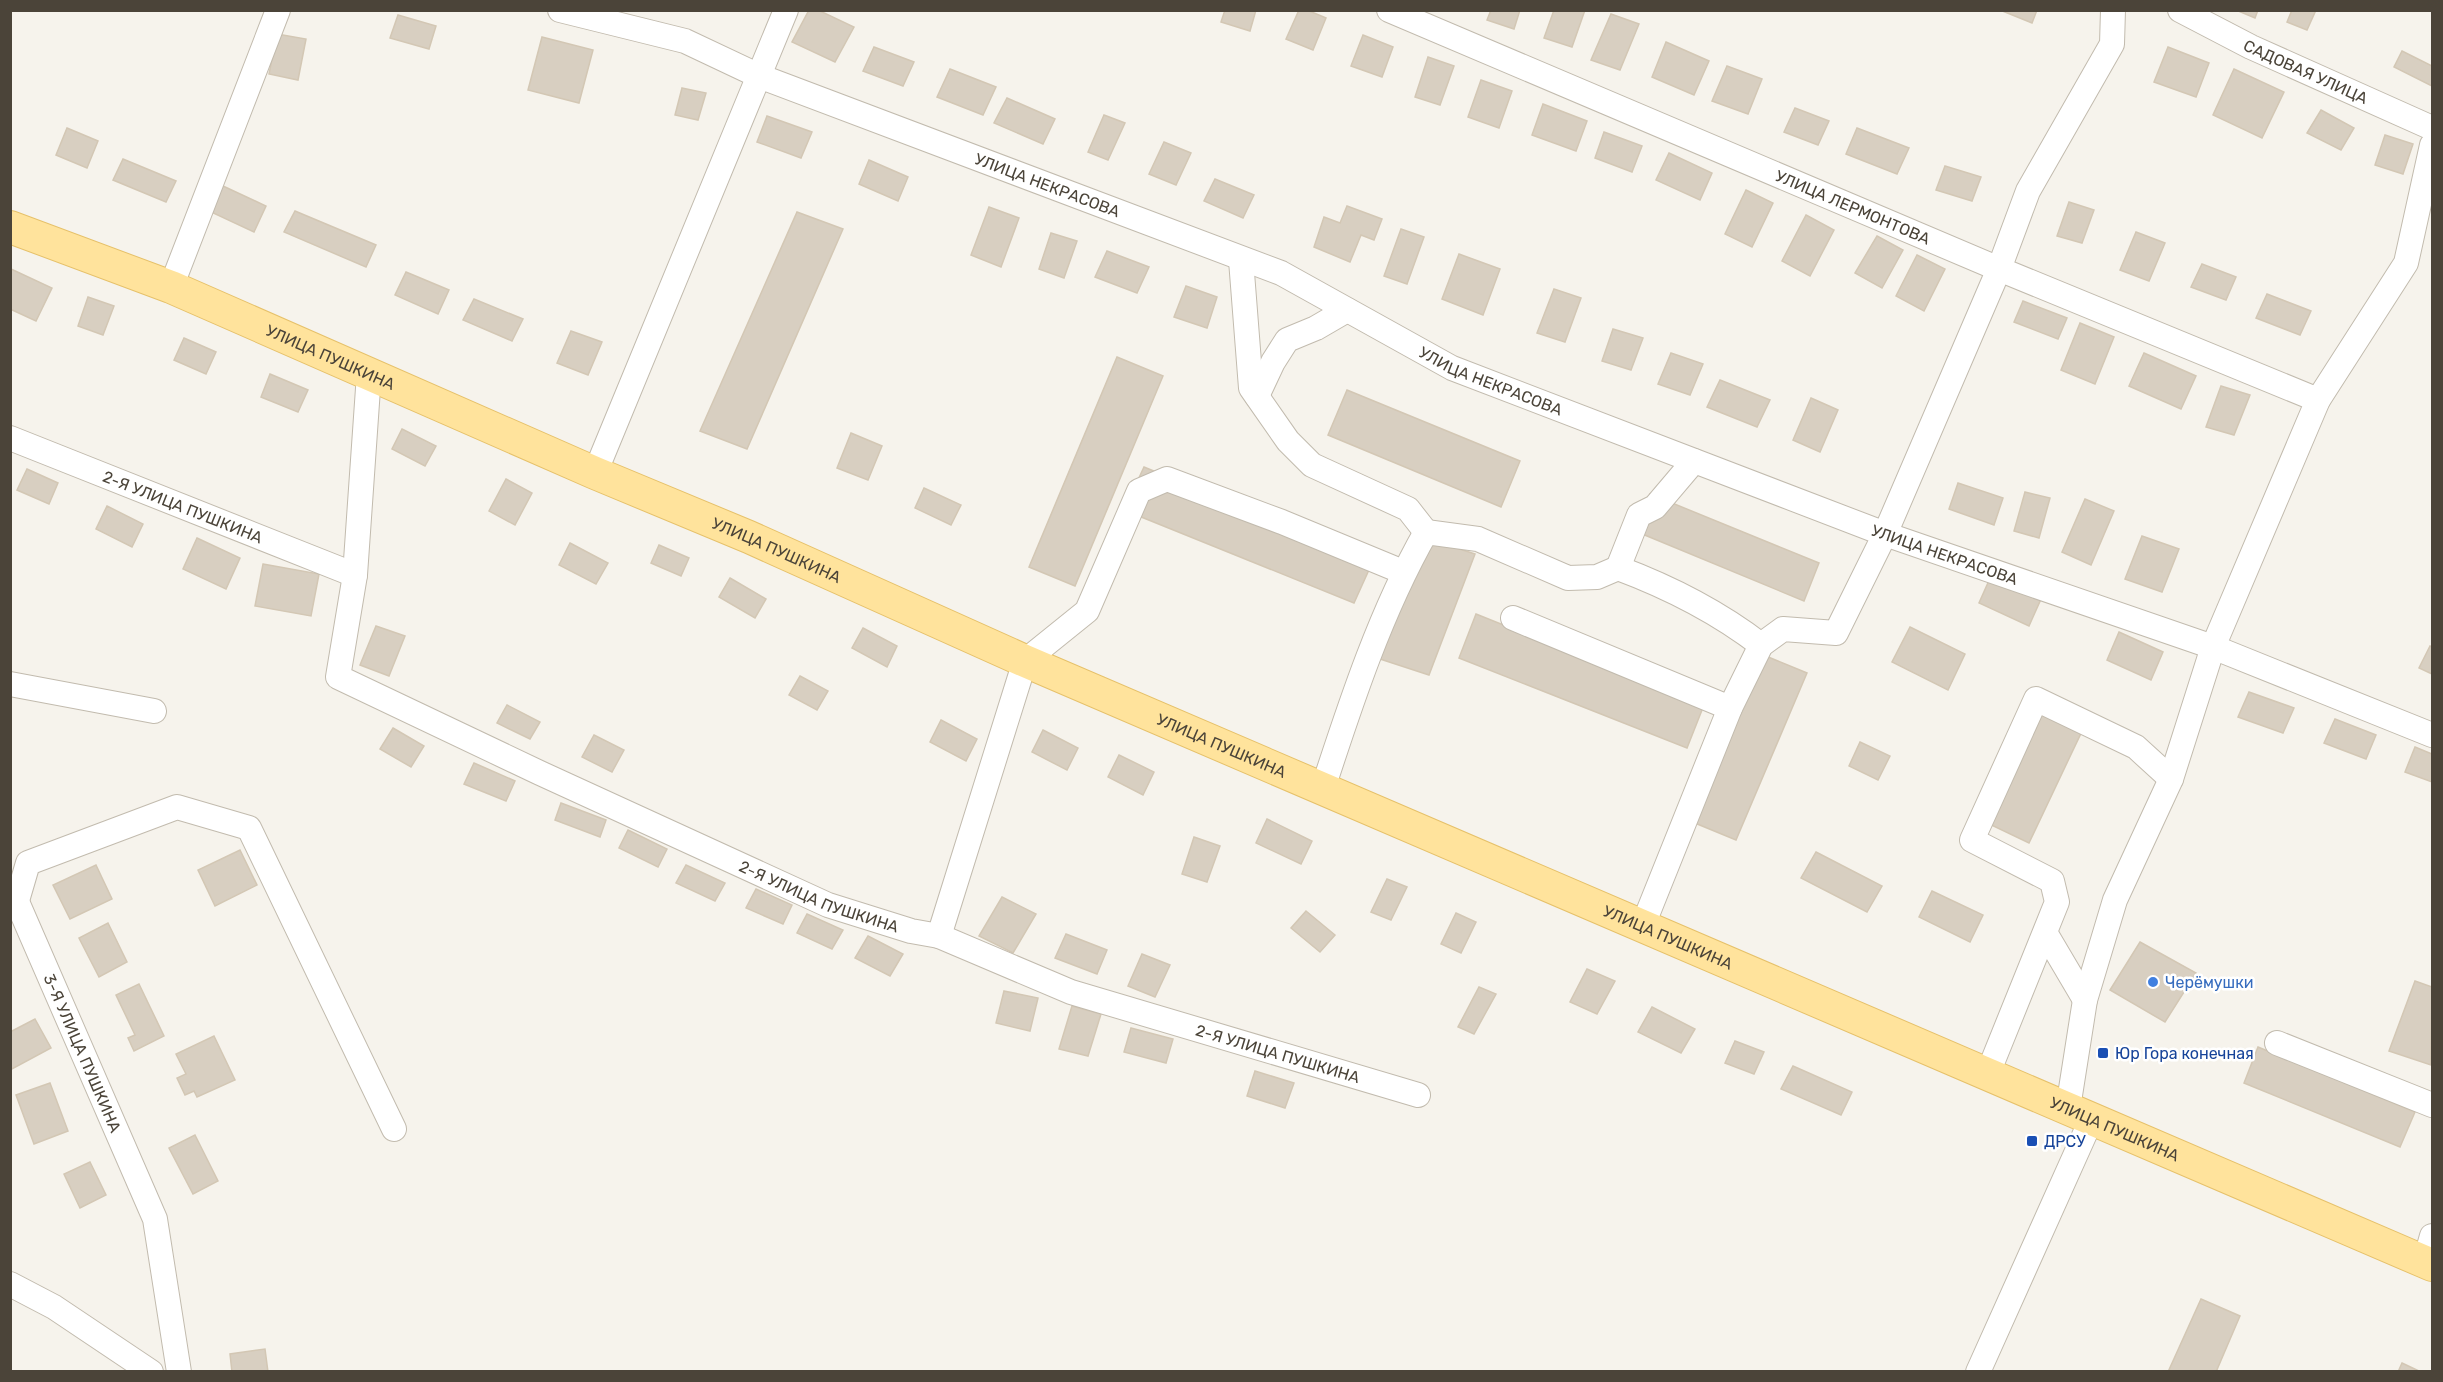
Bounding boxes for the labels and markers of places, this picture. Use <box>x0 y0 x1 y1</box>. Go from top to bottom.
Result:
place label: Черёмушки <box>2165 973 2254 992</box>
marker: Черёмушки <box>2146 975 2160 989</box>
place label: Юр Гора конечная <box>2115 1044 2254 1063</box>
marker: Юр Гора конечная <box>2096 1046 2110 1060</box>
place label: ДРСУ <box>2044 1132 2086 1151</box>
marker: ДРСУ <box>2025 1134 2039 1148</box>

